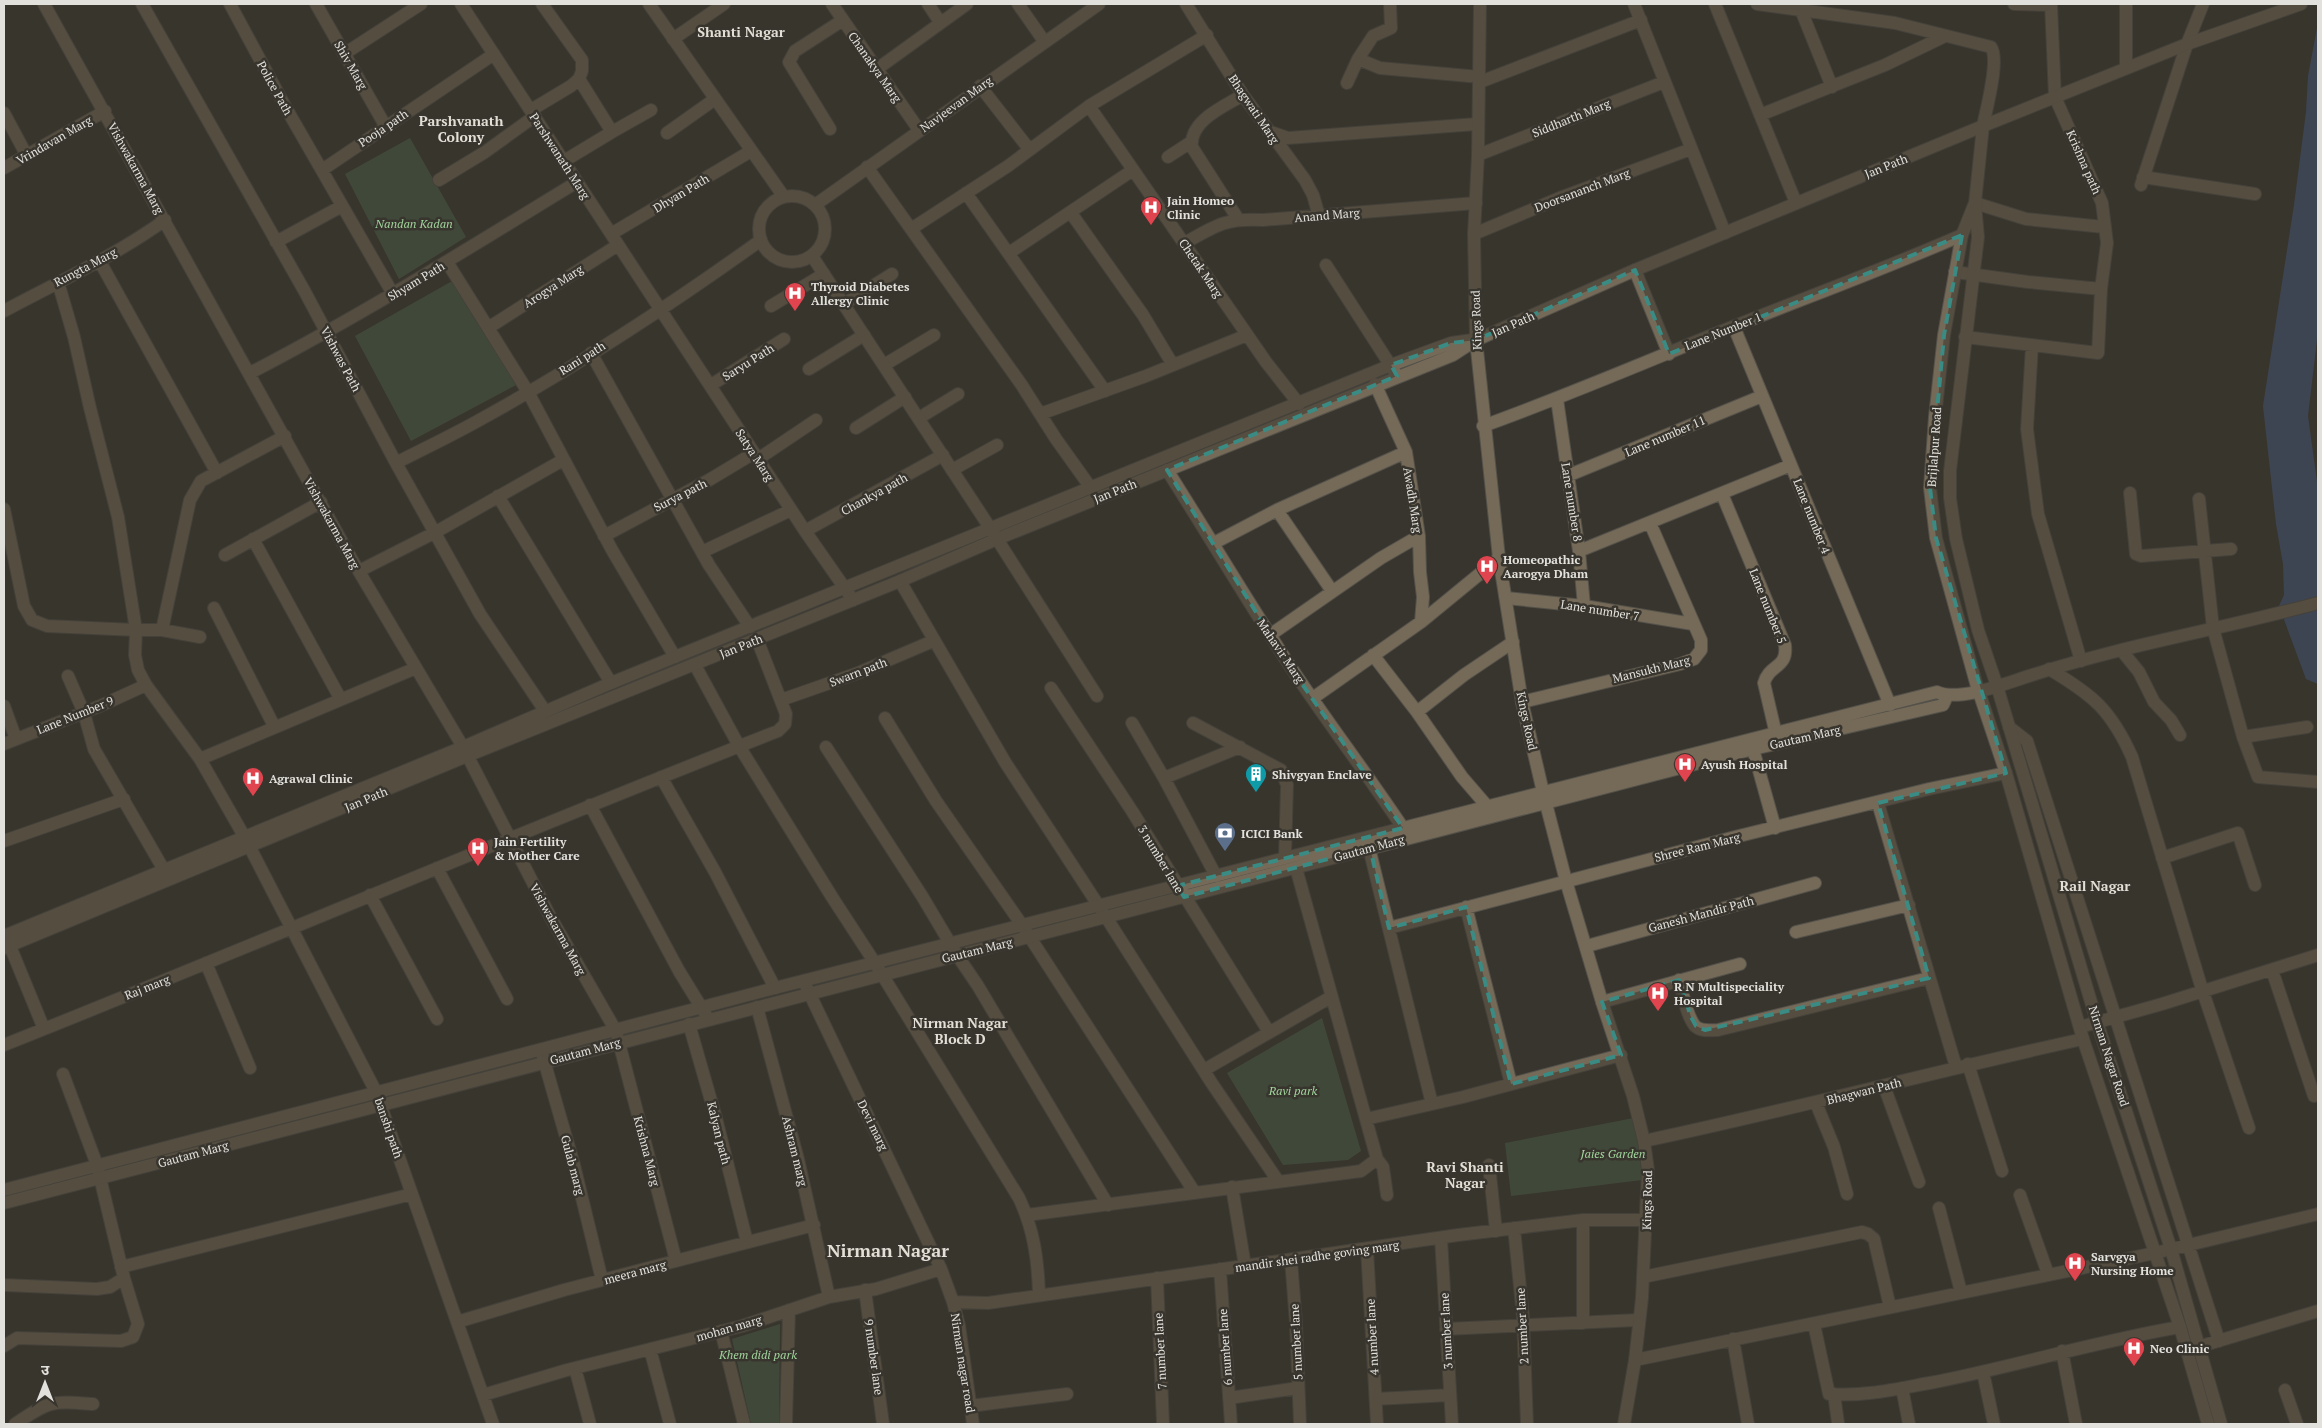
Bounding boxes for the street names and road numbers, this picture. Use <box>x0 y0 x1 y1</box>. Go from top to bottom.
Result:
street label: Chanakya Marg <box>845 29 905 106</box>
street label: Shiv Marg <box>331 38 371 92</box>
street label: Police Path <box>254 58 296 118</box>
street label: Navjeevan Marg <box>917 72 996 135</box>
street label: Bhagwati Marg <box>1225 72 1283 147</box>
street label: Siddharth Marg <box>1530 95 1613 140</box>
street label: Pooja path <box>355 106 411 150</box>
street label: Parshwanath Marg <box>527 110 594 203</box>
street label: Vrindavan Marg <box>13 112 95 168</box>
street label: Vishwakarma Marg <box>105 120 168 217</box>
street label: Krishna path <box>2063 128 2105 196</box>
street label: Jan Path <box>1862 151 1910 181</box>
street label: Doorsananch Marg <box>1532 165 1632 215</box>
street label: Dhyan Path <box>650 171 712 215</box>
street label: Anand Marg <box>1294 205 1361 225</box>
street label: Chetak Marg <box>1176 236 1227 301</box>
street label: Rungta Marg <box>51 244 119 290</box>
street label: Shyam Path <box>385 258 447 304</box>
street label: Arogya Marg <box>520 261 586 311</box>
street label: Kings Road <box>1467 290 1485 350</box>
street label: Jan Path <box>1489 308 1537 340</box>
street label: Lane Number 1 <box>1683 309 1763 353</box>
street label: Vishwas Path <box>318 324 364 394</box>
street label: Rani path <box>556 338 608 378</box>
street label: Saryu Path <box>719 340 777 384</box>
street label: Brijlalpur Road <box>1924 406 1944 488</box>
street label: Lane number 11 <box>1622 412 1708 460</box>
street label: Satya Marg <box>733 426 778 485</box>
street label: Lane number 8 <box>1558 462 1586 542</box>
street label: Awadh Marg <box>1400 466 1426 535</box>
street label: Chankya path <box>838 470 910 518</box>
street label: Vishwakarma Marg <box>301 475 364 572</box>
street label: Surya path <box>651 475 709 515</box>
street label: Jan Path <box>1091 476 1139 506</box>
street label: Lane number 4 <box>1790 476 1834 556</box>
street label: Lane number 5 <box>1746 566 1790 646</box>
street label: Lane number 7 <box>1560 596 1640 624</box>
street label: Mahavir Marg <box>1254 616 1308 687</box>
street label: Jan Path <box>717 631 765 661</box>
street label: Mansukh Marg <box>1611 652 1692 686</box>
street label: Swarn path <box>827 654 889 690</box>
street label: Kings Road <box>1513 690 1541 752</box>
street label: Lane Number 9 <box>35 693 115 737</box>
street label: Gautam Marg <box>1768 721 1843 752</box>
street label: Jan Path <box>342 783 390 815</box>
street label: 3 number lane <box>1135 822 1187 896</box>
street label: Shree Ram Marg <box>1653 829 1742 865</box>
street label: Gautam Marg <box>1332 831 1407 865</box>
street label: Vishwakarma Marg <box>527 881 590 978</box>
street label: Ganesh Mandir Path <box>1647 893 1755 935</box>
street label: Gautam Marg <box>940 934 1015 966</box>
street label: Raj marg <box>122 971 172 1003</box>
street label: Nirman Nagar Road <box>2086 1004 2132 1109</box>
street label: Gautam Marg <box>548 1034 623 1068</box>
street label: Bhagwan Path <box>1825 1074 1903 1108</box>
street label: banshi path <box>372 1096 406 1160</box>
street label: Devi marg <box>854 1097 892 1153</box>
street label: Kalyan path <box>704 1100 734 1166</box>
street label: Krishna Marg <box>630 1114 664 1188</box>
street label: Ashram marg <box>779 1114 811 1188</box>
street label: Gulab marg <box>558 1133 588 1197</box>
street label: Gautam Marg <box>156 1137 231 1171</box>
street label: Kings Road <box>1639 1170 1655 1230</box>
street label: mandir shei radhe goving marg <box>1234 1237 1401 1275</box>
street label: meera marg <box>602 1256 668 1287</box>
street label: 2 number lane <box>1513 1287 1531 1365</box>
street label: 3 number lane <box>1437 1292 1455 1370</box>
street label: 4 number lane <box>1363 1298 1381 1376</box>
street label: 5 number lane <box>1287 1303 1305 1381</box>
street label: 6 number lane <box>1215 1308 1235 1386</box>
street label: mohan marg <box>694 1311 764 1345</box>
street label: Nirman nagar road <box>948 1312 978 1414</box>
street label: 7 number lane <box>1151 1312 1169 1390</box>
street label: 9 number lane <box>861 1318 887 1396</box>

